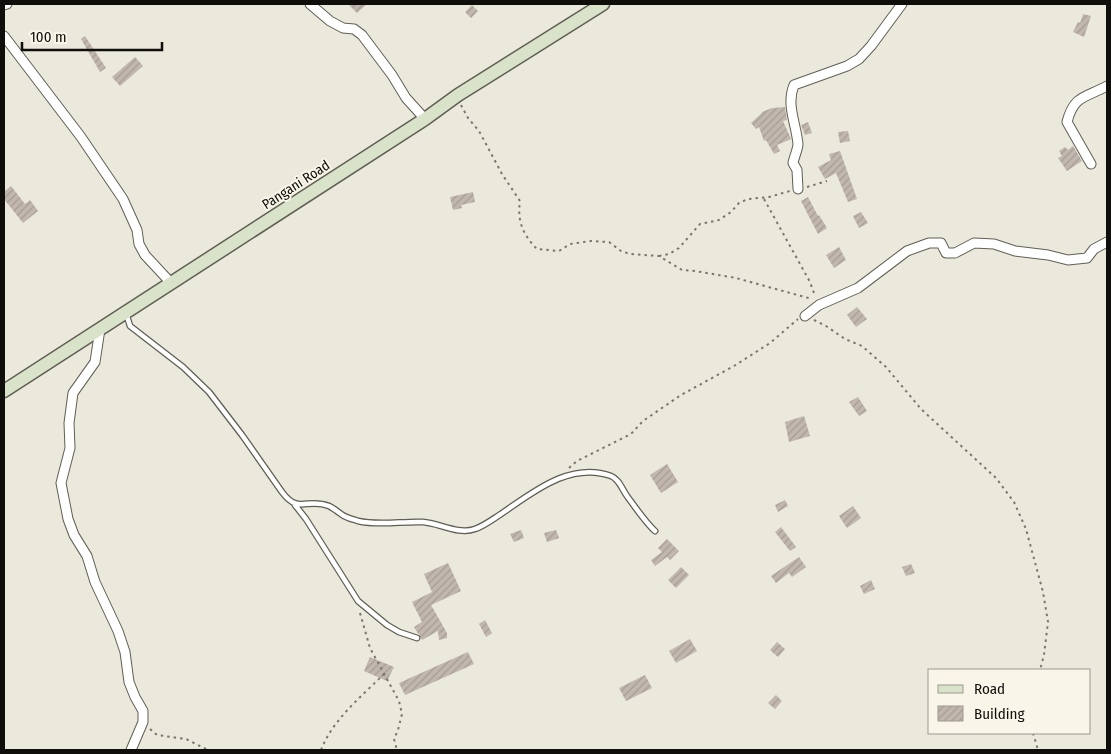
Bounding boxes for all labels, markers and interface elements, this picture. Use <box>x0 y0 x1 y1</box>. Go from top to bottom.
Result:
scale bar <box>22 20 162 52</box>
text: 100 m <box>30 28 67 46</box>
street label: Pangani Road <box>259 157 333 213</box>
legend <box>928 669 1091 734</box>
text: Road <box>974 680 1005 698</box>
text: Building <box>974 705 1025 723</box>

